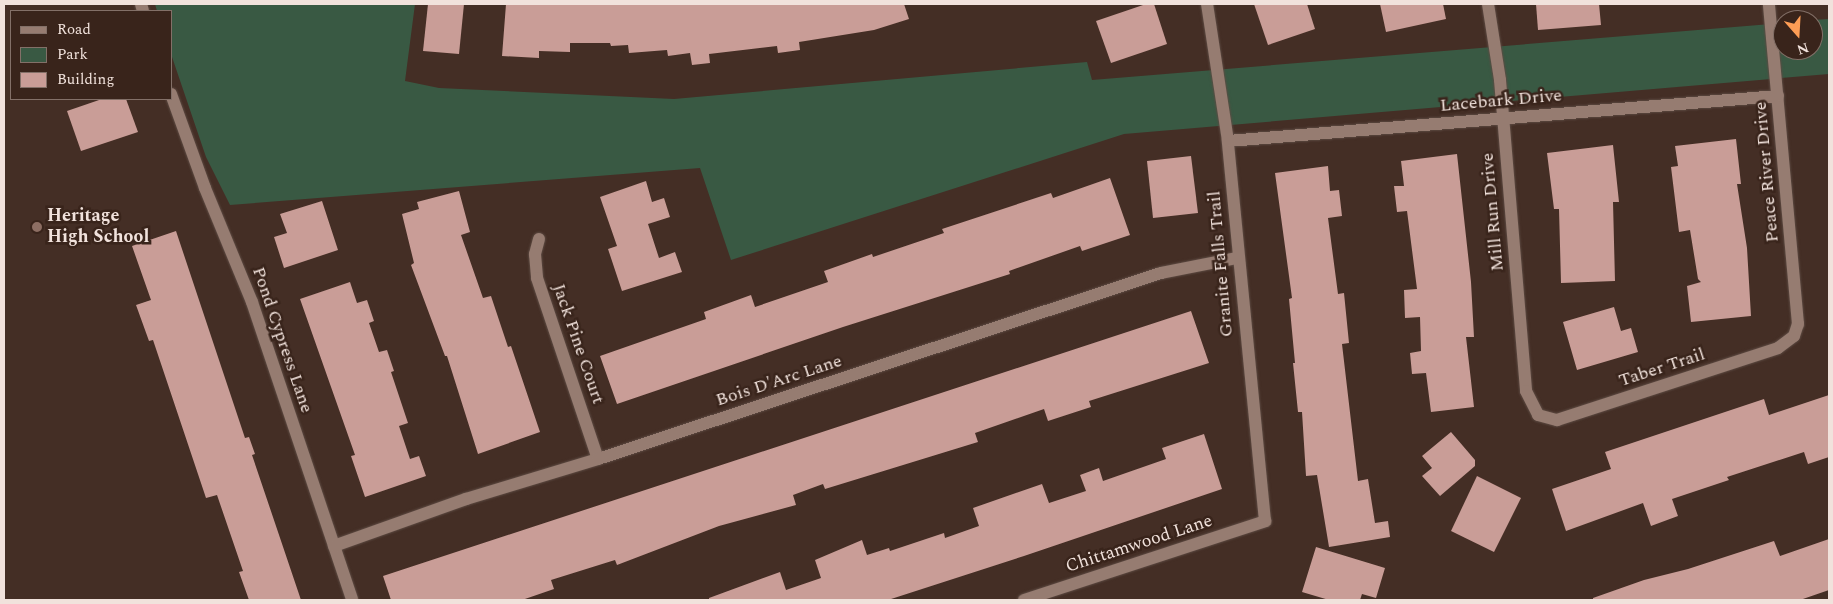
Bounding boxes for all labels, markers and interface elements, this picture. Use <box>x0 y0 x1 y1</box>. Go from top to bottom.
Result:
legend <box>10 10 172 100</box>
north arrow <box>1773 10 1823 60</box>
text: Road <box>57 18 91 41</box>
text: N <box>1794 37 1812 60</box>
text: Park <box>57 43 88 66</box>
text: Building <box>57 68 114 91</box>
street label: Lacebark Drive <box>1439 85 1563 117</box>
street label: Peace River Drive <box>1750 101 1784 243</box>
street label: Mill Run Drive <box>1477 152 1509 272</box>
street label: Granite Falls Trail <box>1204 190 1238 338</box>
place label: Heritage High School <box>47 206 149 248</box>
marker: Heritage High School <box>31 221 43 233</box>
street label: Pond Cypress Lane <box>247 264 317 416</box>
street label: Jack Pine Court <box>547 281 609 407</box>
street label: Taber Trail <box>1616 344 1708 392</box>
street label: Bois D'Arc Lane <box>713 350 845 412</box>
street label: Chittamwood Lane <box>1063 510 1215 578</box>

